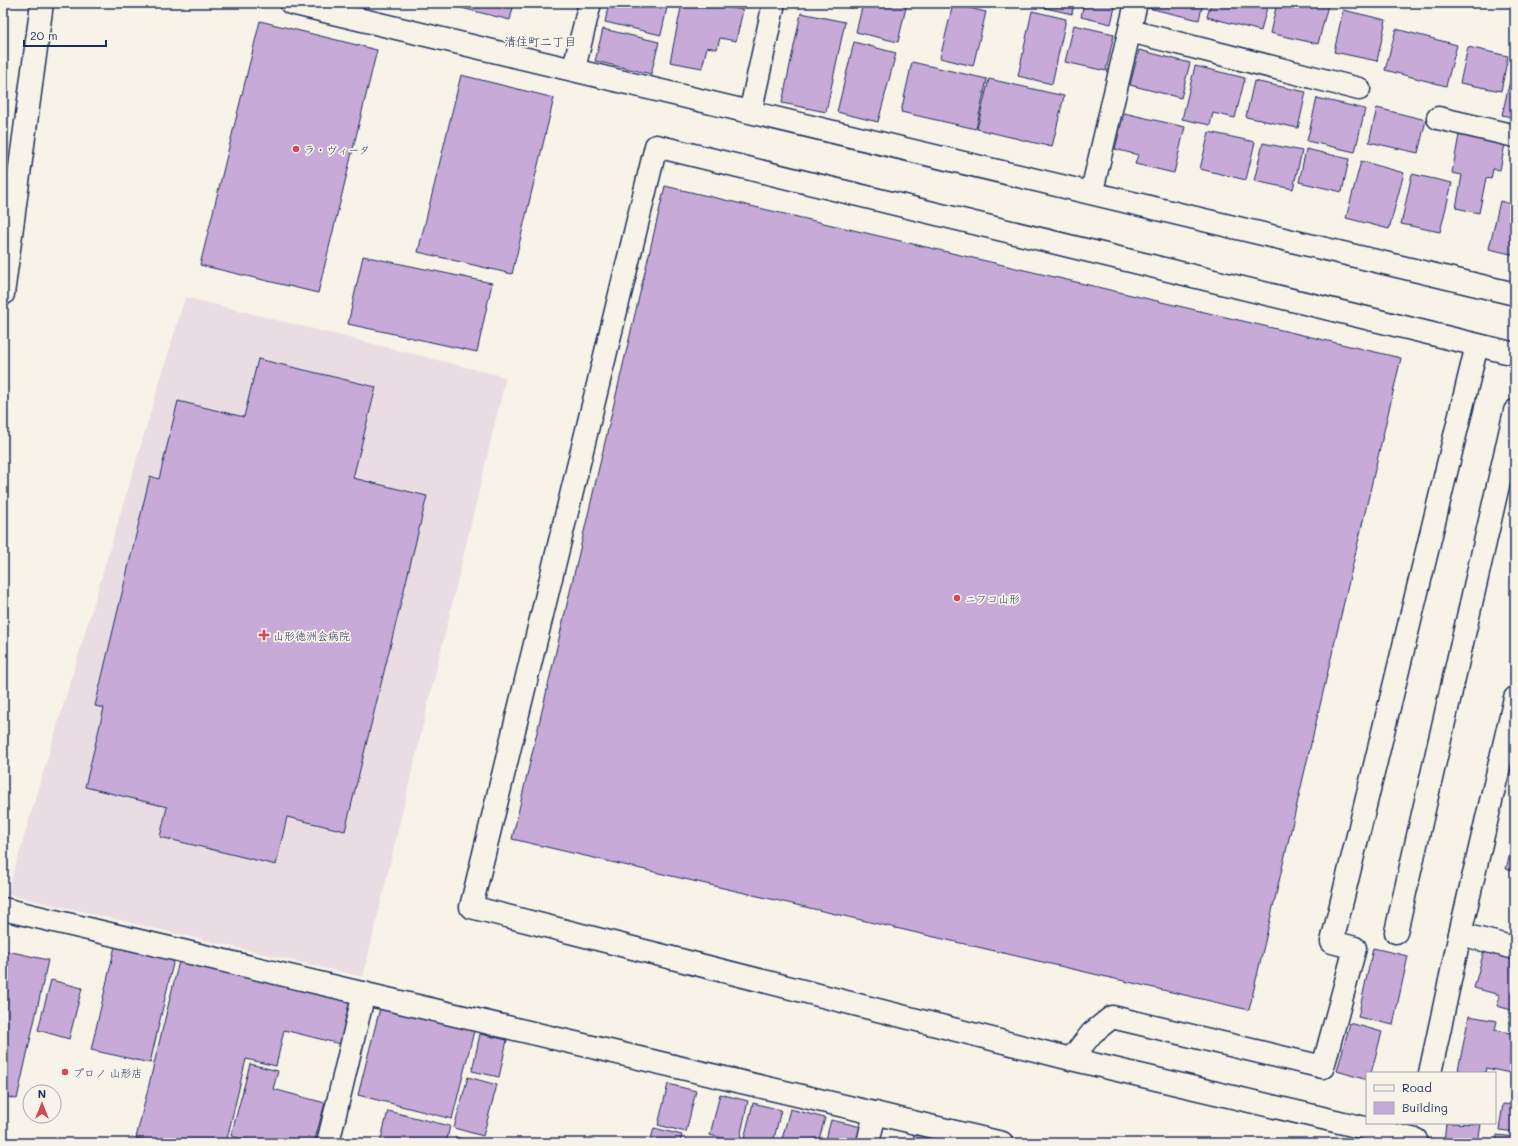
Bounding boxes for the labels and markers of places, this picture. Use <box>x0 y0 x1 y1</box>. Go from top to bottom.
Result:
place label: ラ・ヴィータ <box>304 142 370 157</box>
marker: ラ・ヴィータ <box>291 144 301 154</box>
place label: ニフコ山形 <box>965 591 1020 606</box>
marker: ニフコ山形 <box>952 593 962 603</box>
place label: 山形徳洲会病院 <box>273 628 350 643</box>
marker: 山形徳洲会病院 <box>258 629 270 641</box>
place label: プロノ 山形店 <box>73 1065 143 1080</box>
marker: プロノ 山形店 <box>60 1067 70 1077</box>

